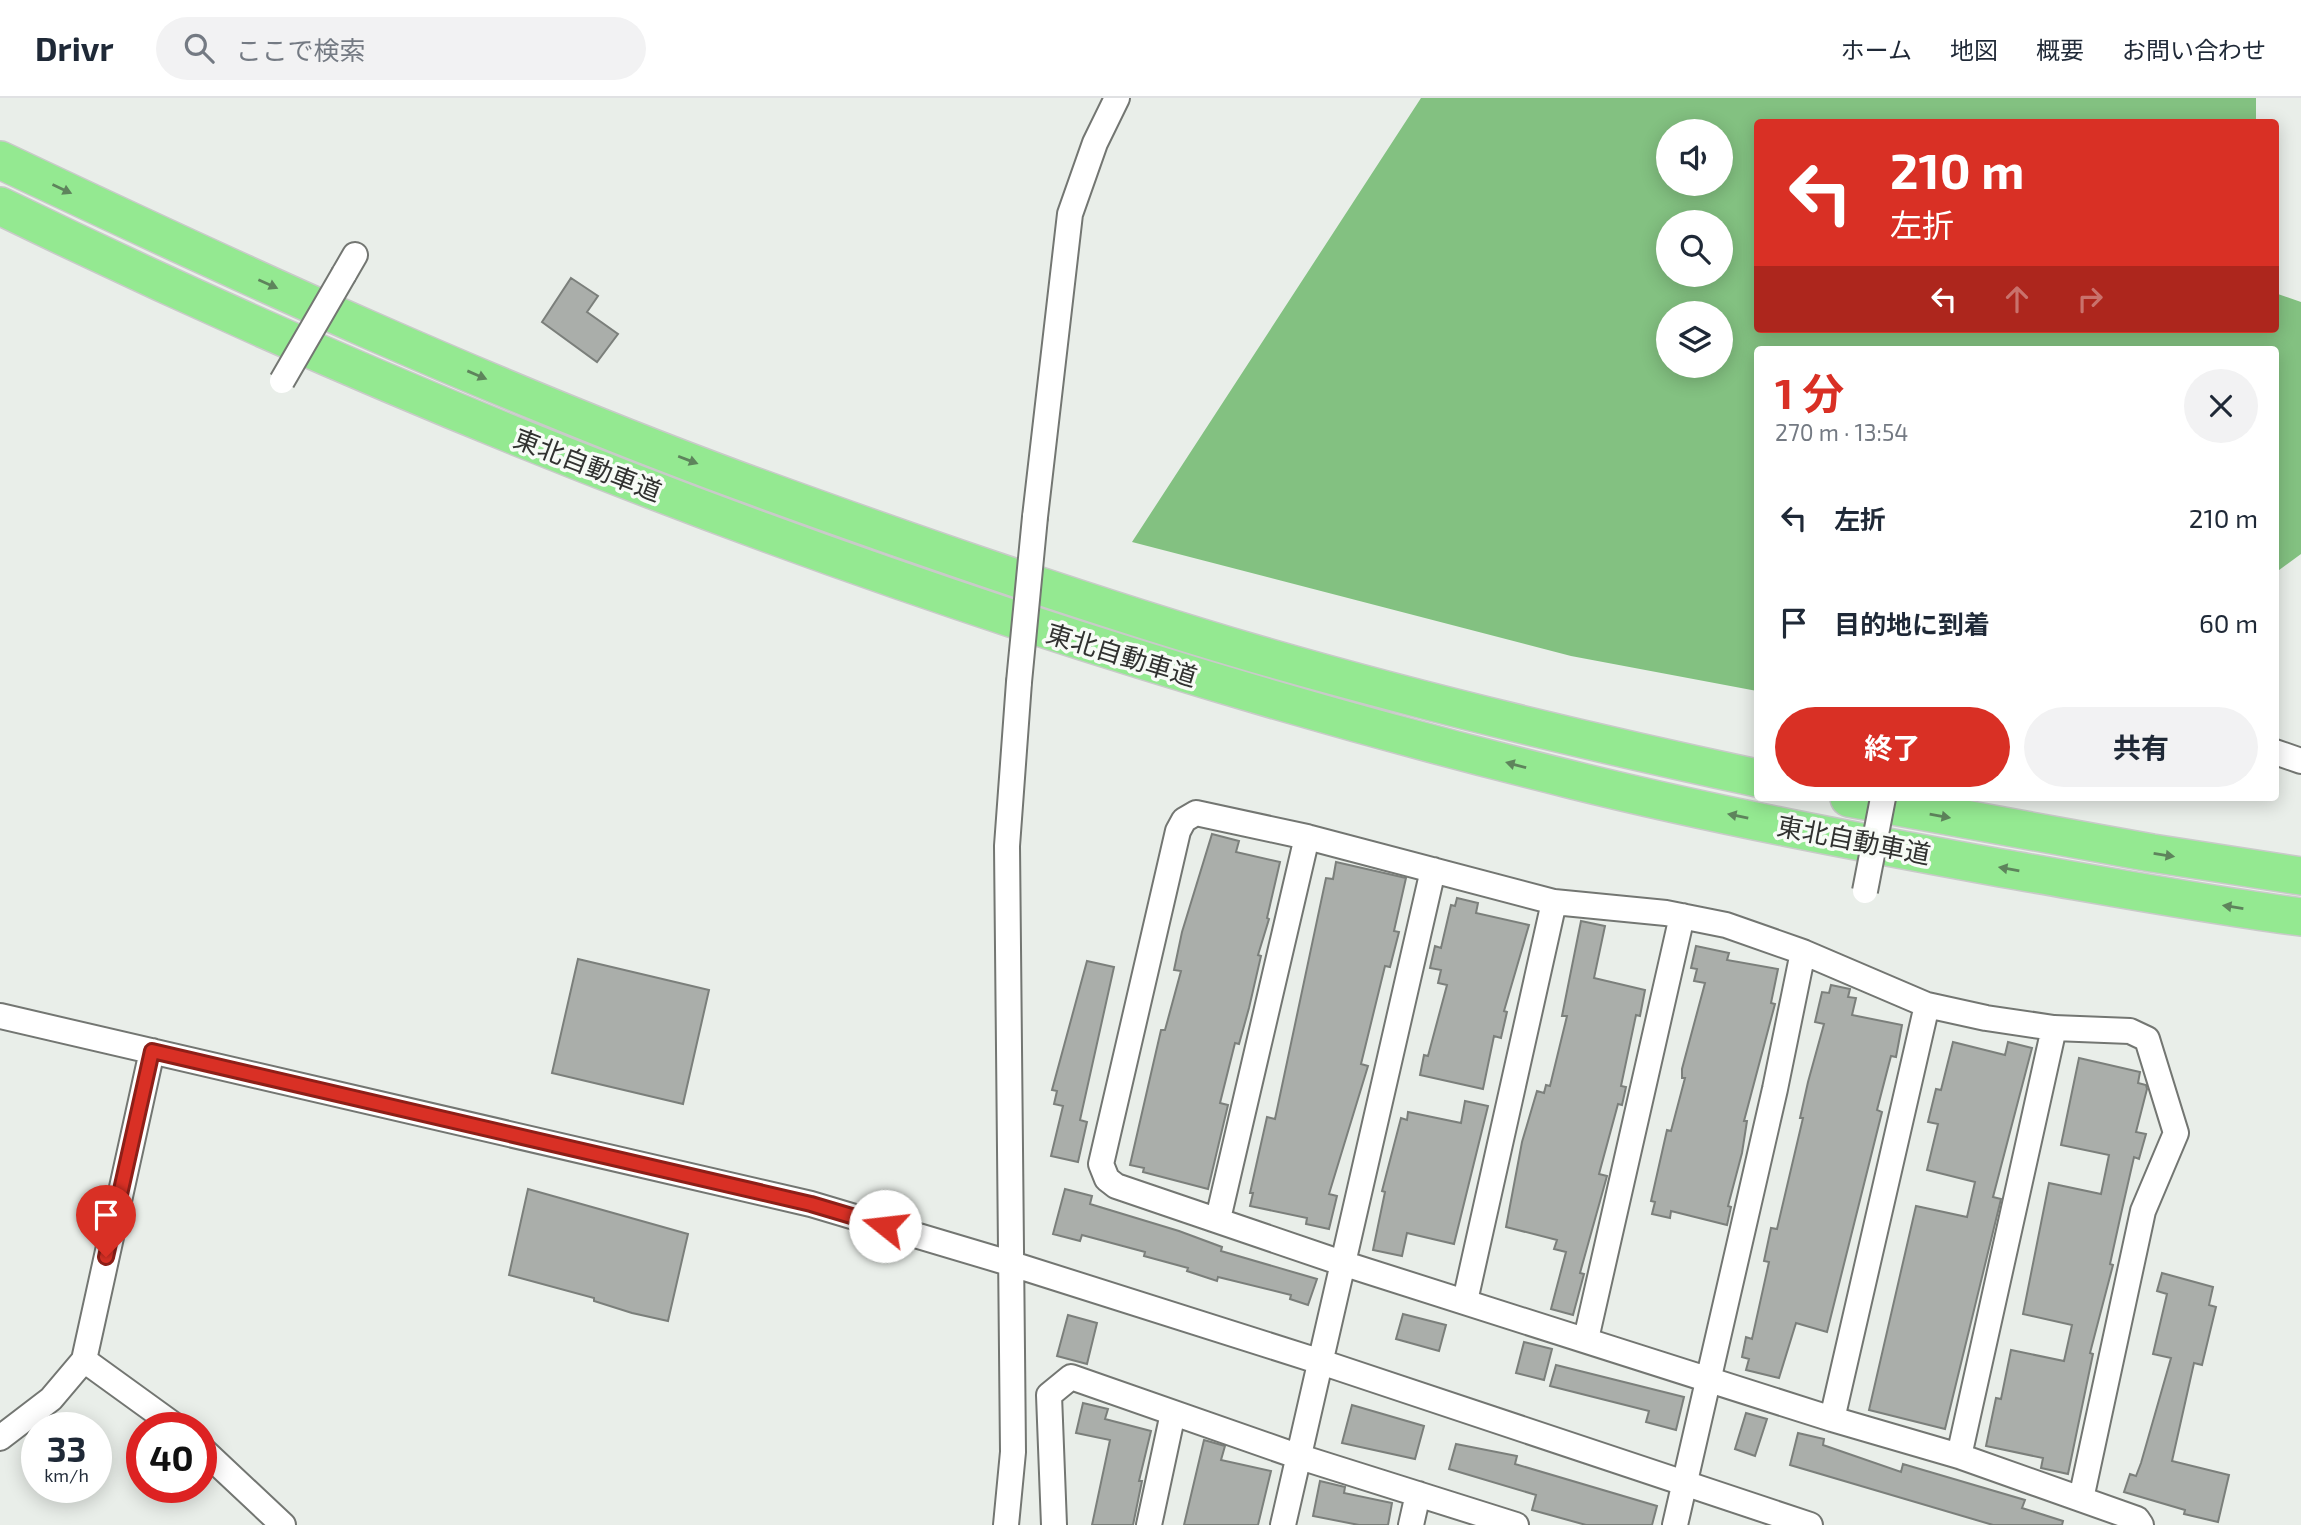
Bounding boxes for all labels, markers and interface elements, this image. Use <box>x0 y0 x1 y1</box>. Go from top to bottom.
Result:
search box <box>156 17 646 80</box>
text: Drivr <box>35 28 114 68</box>
icon: search <box>180 29 218 67</box>
text: ここで検索 <box>236 34 366 65</box>
text: ホーム <box>1841 35 1912 64</box>
text: 地図 <box>1950 35 1998 64</box>
text: 概要 <box>2036 35 2084 64</box>
text: お問い合わせ <box>2122 35 2266 64</box>
map controls <box>1656 119 1733 378</box>
button: sound <box>1656 119 1733 196</box>
text: 210 m <box>1890 140 2024 199</box>
icon: left <box>1775 147 1866 238</box>
one-way arrow <box>52 183 72 195</box>
text: 左折 <box>1890 205 1954 243</box>
button: search <box>1656 210 1733 287</box>
one-way arrow <box>258 279 279 290</box>
icon: left <box>1925 280 1963 318</box>
icon: ahead <box>1998 280 2036 318</box>
icon: right <box>2071 280 2109 318</box>
button: layers <box>1656 301 1733 378</box>
text: 1 分 <box>1775 367 1844 417</box>
one-way arrow <box>467 369 487 381</box>
button: close <box>2184 369 2258 443</box>
text: 270 m · 13:54 <box>1775 418 1908 446</box>
street label: 東北自動車道 <box>510 422 666 506</box>
one-way arrow <box>677 455 698 466</box>
icon: left <box>1775 499 1813 537</box>
text: 210 m <box>2189 502 2258 533</box>
text: 左折 <box>1834 503 1886 534</box>
icon: arrive <box>1775 604 1813 642</box>
text: 60 m <box>2199 607 2258 638</box>
text: 目的地に到着 <box>1834 608 1990 639</box>
street label: 東北自動車道 <box>1043 616 1201 692</box>
button: 終了 <box>1775 707 2010 787</box>
button: 共有 <box>2024 707 2258 787</box>
one-way arrow <box>1505 760 1526 770</box>
street label: 東北自動車道 <box>1774 809 1934 869</box>
one-way arrow <box>1727 810 1749 821</box>
one-way arrow <box>1929 811 1951 822</box>
one-way arrow <box>2153 850 2175 861</box>
one-way arrow <box>1998 863 2020 874</box>
one-way arrow <box>2222 901 2244 912</box>
pin <box>76 1185 136 1257</box>
position arrow <box>848 1189 922 1263</box>
icon: arrive <box>87 1196 125 1234</box>
speed limit sign: 40 <box>126 1412 217 1503</box>
text: 33 <box>47 1427 86 1469</box>
text: km/h <box>44 1464 89 1486</box>

